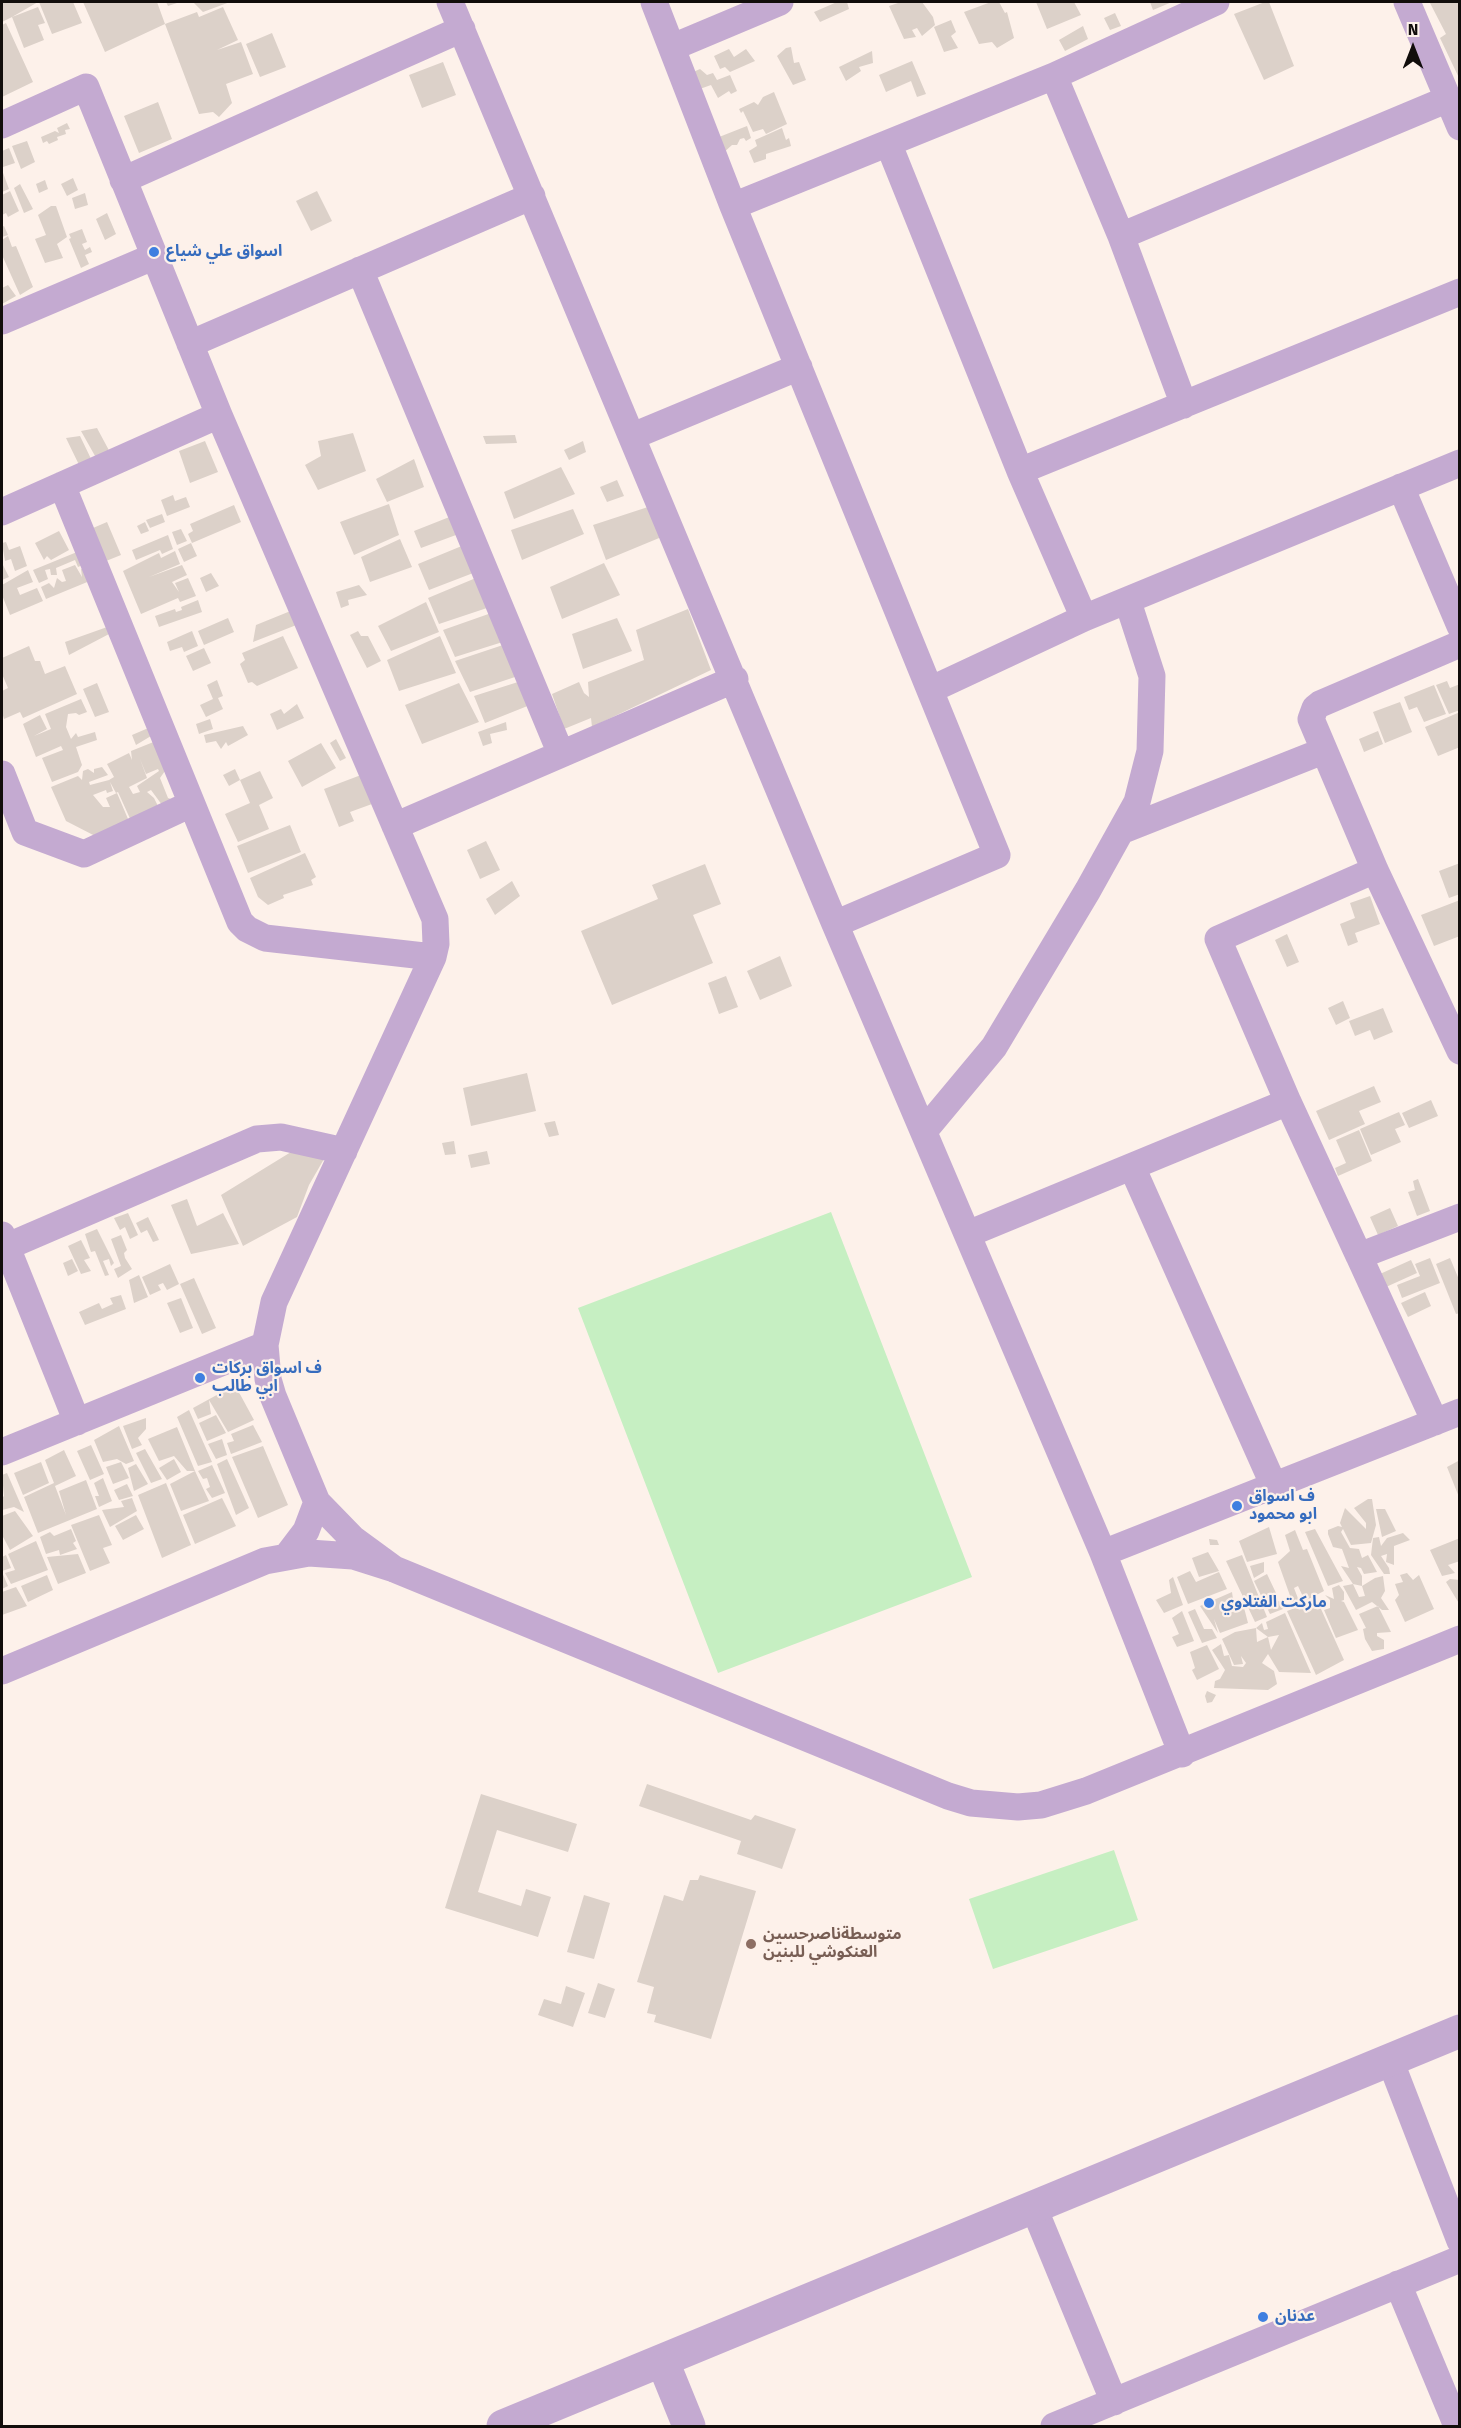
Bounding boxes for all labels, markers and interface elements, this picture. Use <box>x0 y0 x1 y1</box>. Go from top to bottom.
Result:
north arrow <box>1383 18 1443 78</box>
text: N <box>1408 20 1418 39</box>
place label: اسواق علي شياع <box>166 242 282 262</box>
marker: اسواق علي شياع <box>147 245 161 259</box>
place label: ف اسواق بركات ابي طالب <box>212 1359 322 1397</box>
marker: ف اسواق بركات ابي طالب <box>193 1371 207 1385</box>
place label: ف اسواق ابو محمود <box>1249 1487 1317 1525</box>
marker: ف اسواق ابو محمود <box>1230 1499 1244 1513</box>
place label: ماركت الفتلاوي <box>1221 1593 1327 1613</box>
marker: ماركت الفتلاوي <box>1202 1596 1216 1610</box>
place label: متوسطةناصرحسين العنكوشي للبنين <box>763 1925 902 1963</box>
marker: متوسطةناصرحسين العنكوشي للبنين <box>744 1937 758 1951</box>
place label: عدنان <box>1275 2307 1315 2327</box>
marker: عدنان <box>1256 2310 1270 2324</box>

